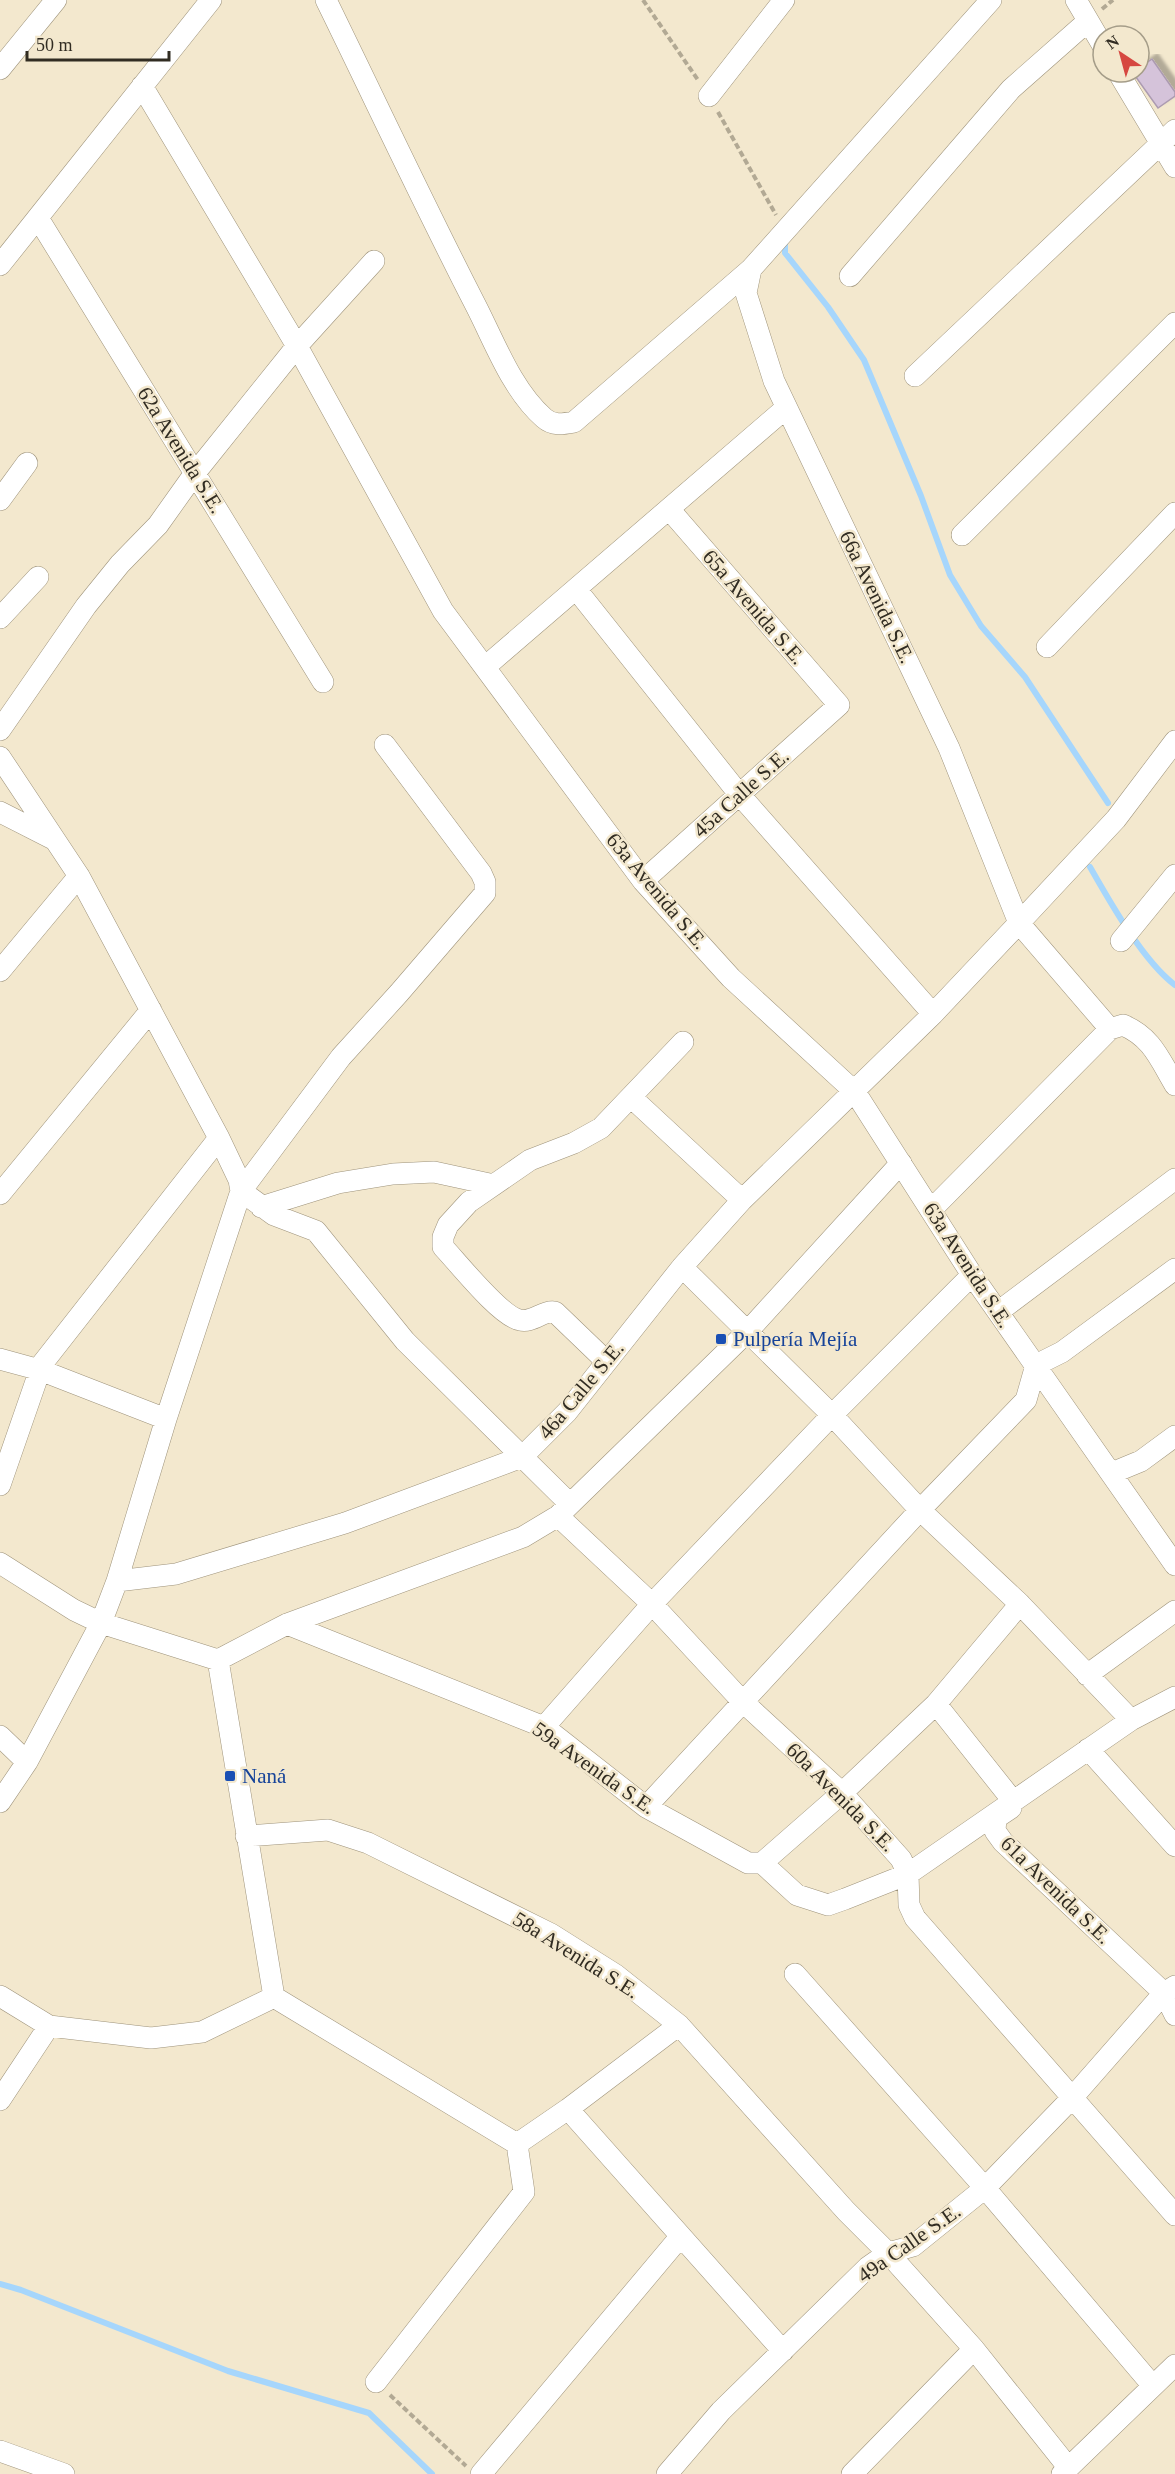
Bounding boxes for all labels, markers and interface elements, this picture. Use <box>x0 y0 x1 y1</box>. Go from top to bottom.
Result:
scale bar <box>27 24 170 62</box>
north arrow <box>1091 24 1151 84</box>
text: N <box>1103 32 1123 53</box>
text: 50 m <box>36 35 73 55</box>
street label: 62a Avenida S.E. <box>133 382 229 518</box>
street label: 66a Avenida S.E. <box>835 527 919 667</box>
street label: 65a Avenida S.E. <box>698 545 810 669</box>
street label: 45a Calle S.E. <box>688 744 794 842</box>
street label: 63a Avenida S.E. <box>601 828 713 954</box>
street label: 63a Avenida S.E. <box>919 1198 1017 1332</box>
place label: Pulpería Mejía <box>733 1327 858 1351</box>
marker: Pulpería Mejía <box>714 1332 728 1346</box>
street label: 46a Calle S.E. <box>533 1336 629 1444</box>
street label: 59a Avenida S.E. <box>528 1717 660 1819</box>
street label: 60a Avenida S.E. <box>782 1738 900 1856</box>
place label: Naná <box>242 1764 287 1788</box>
marker: Naná <box>223 1769 237 1783</box>
street label: 61a Avenida S.E. <box>996 1831 1116 1949</box>
street label: 58a Avenida S.E. <box>508 1907 644 2003</box>
street label: 49a Calle S.E. <box>853 2199 965 2287</box>

